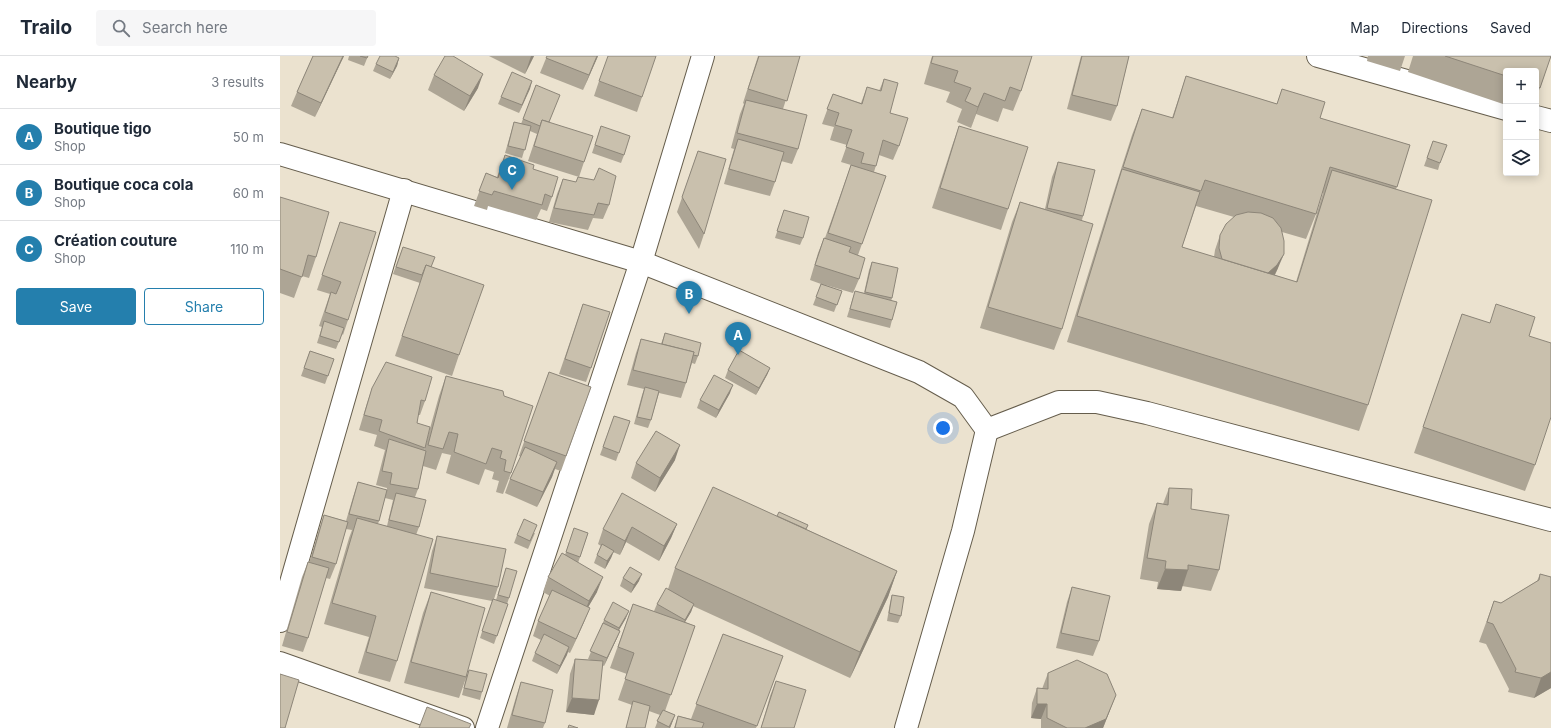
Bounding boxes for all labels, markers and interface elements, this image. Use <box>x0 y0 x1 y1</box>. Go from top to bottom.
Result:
search box <box>96 10 376 46</box>
text: Trailo <box>20 16 72 39</box>
icon: search <box>110 17 132 39</box>
text: Search here <box>142 18 228 37</box>
text: Map <box>1350 19 1379 36</box>
text: Directions <box>1401 19 1468 36</box>
text: Saved <box>1490 19 1531 36</box>
map controls <box>1503 68 1539 176</box>
button: + <box>1503 68 1539 104</box>
text: Nearby <box>16 72 77 92</box>
text: 3 results <box>211 74 264 90</box>
button: − <box>1503 104 1539 140</box>
text: Boutique tigo <box>54 119 152 138</box>
text: A <box>24 129 34 145</box>
text: 50 m <box>233 129 264 145</box>
text: Shop <box>54 138 86 154</box>
button: layers <box>1503 140 1539 176</box>
pin: C <box>499 157 525 190</box>
text: Boutique coca cola <box>54 175 193 194</box>
text: B <box>25 185 33 201</box>
text: 60 m <box>233 185 264 201</box>
text: Shop <box>54 194 86 210</box>
text: Création couture <box>54 231 177 250</box>
text: C <box>24 241 34 257</box>
text: 110 m <box>230 241 264 257</box>
text: Shop <box>54 250 86 266</box>
pin: B <box>676 281 702 314</box>
button: Save <box>16 288 136 325</box>
button: Share <box>144 288 264 325</box>
pin: A <box>725 322 751 355</box>
your location <box>933 418 953 438</box>

